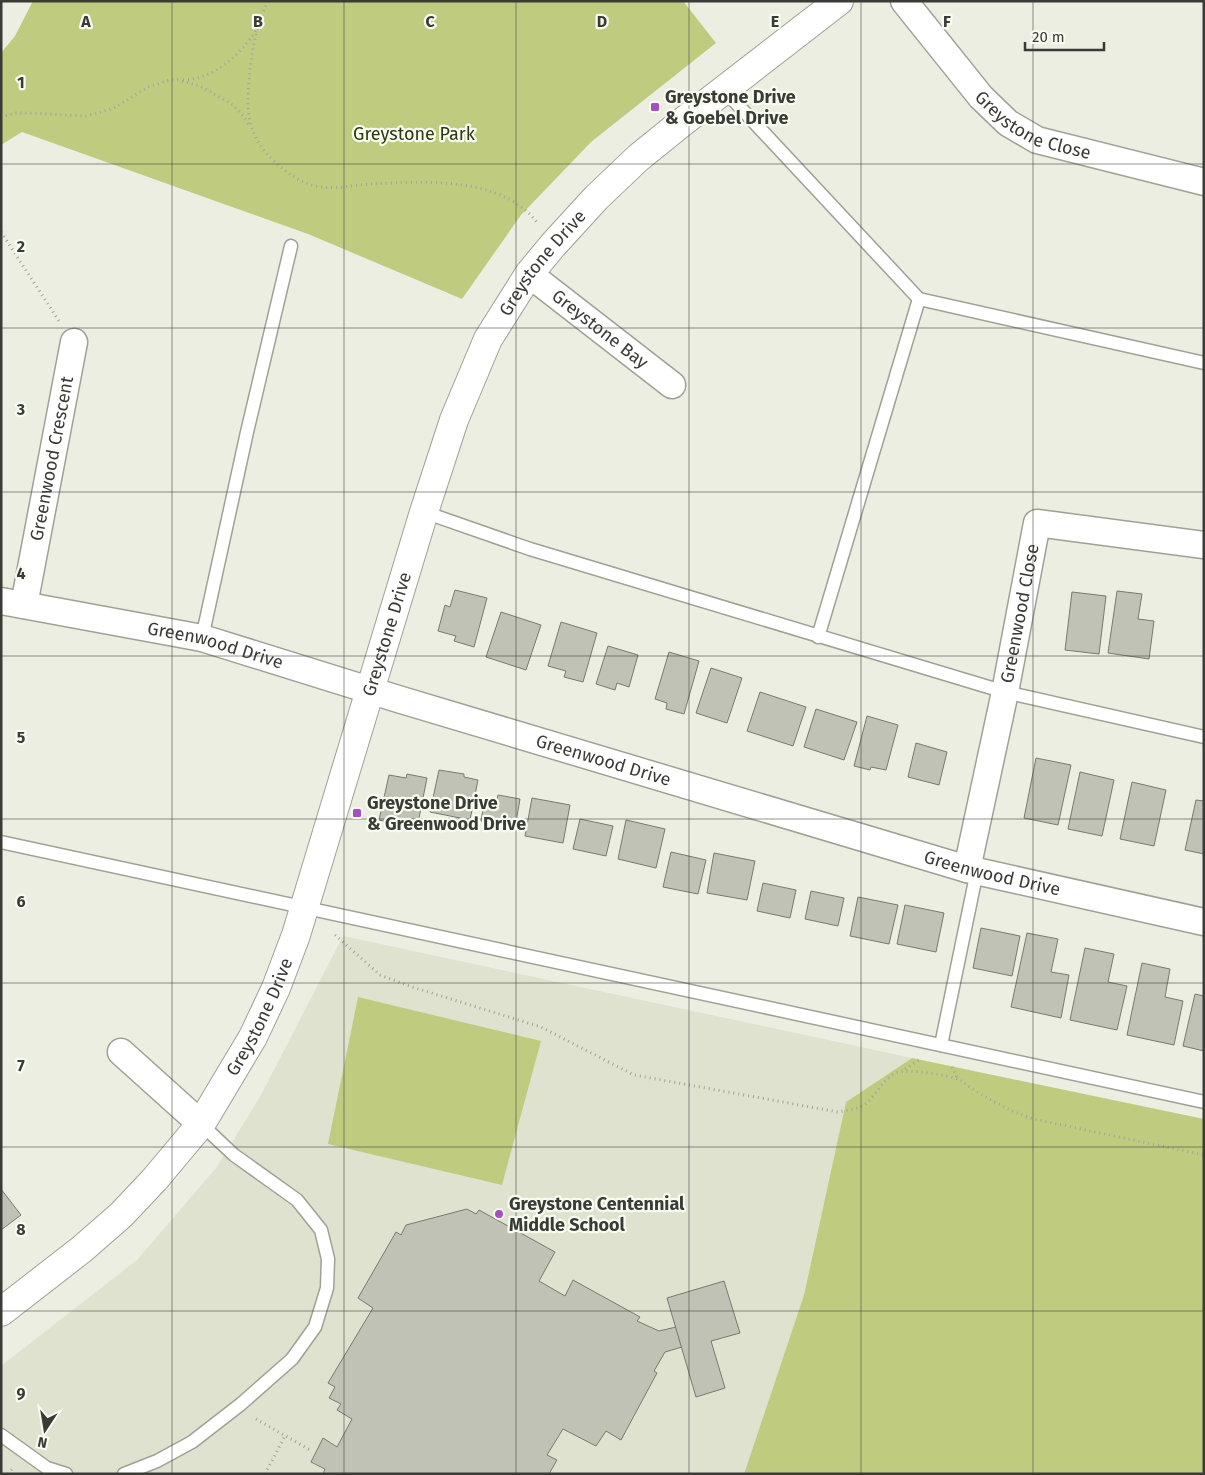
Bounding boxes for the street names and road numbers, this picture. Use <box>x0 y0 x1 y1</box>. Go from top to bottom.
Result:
street label: Greystone Close <box>970 86 1093 164</box>
street label: Greystone Drive <box>494 205 591 320</box>
street label: Greystone Bay <box>548 285 653 374</box>
street label: Greenwood Crescent <box>25 374 78 543</box>
street label: Greenwood Close <box>996 542 1044 685</box>
street label: Greystone Drive <box>358 569 416 699</box>
street label: Greenwood Drive <box>146 617 286 674</box>
street label: Greenwood Drive <box>533 730 673 791</box>
street label: Greenwood Drive <box>921 846 1062 901</box>
street label: Greystone Drive <box>221 955 297 1080</box>

